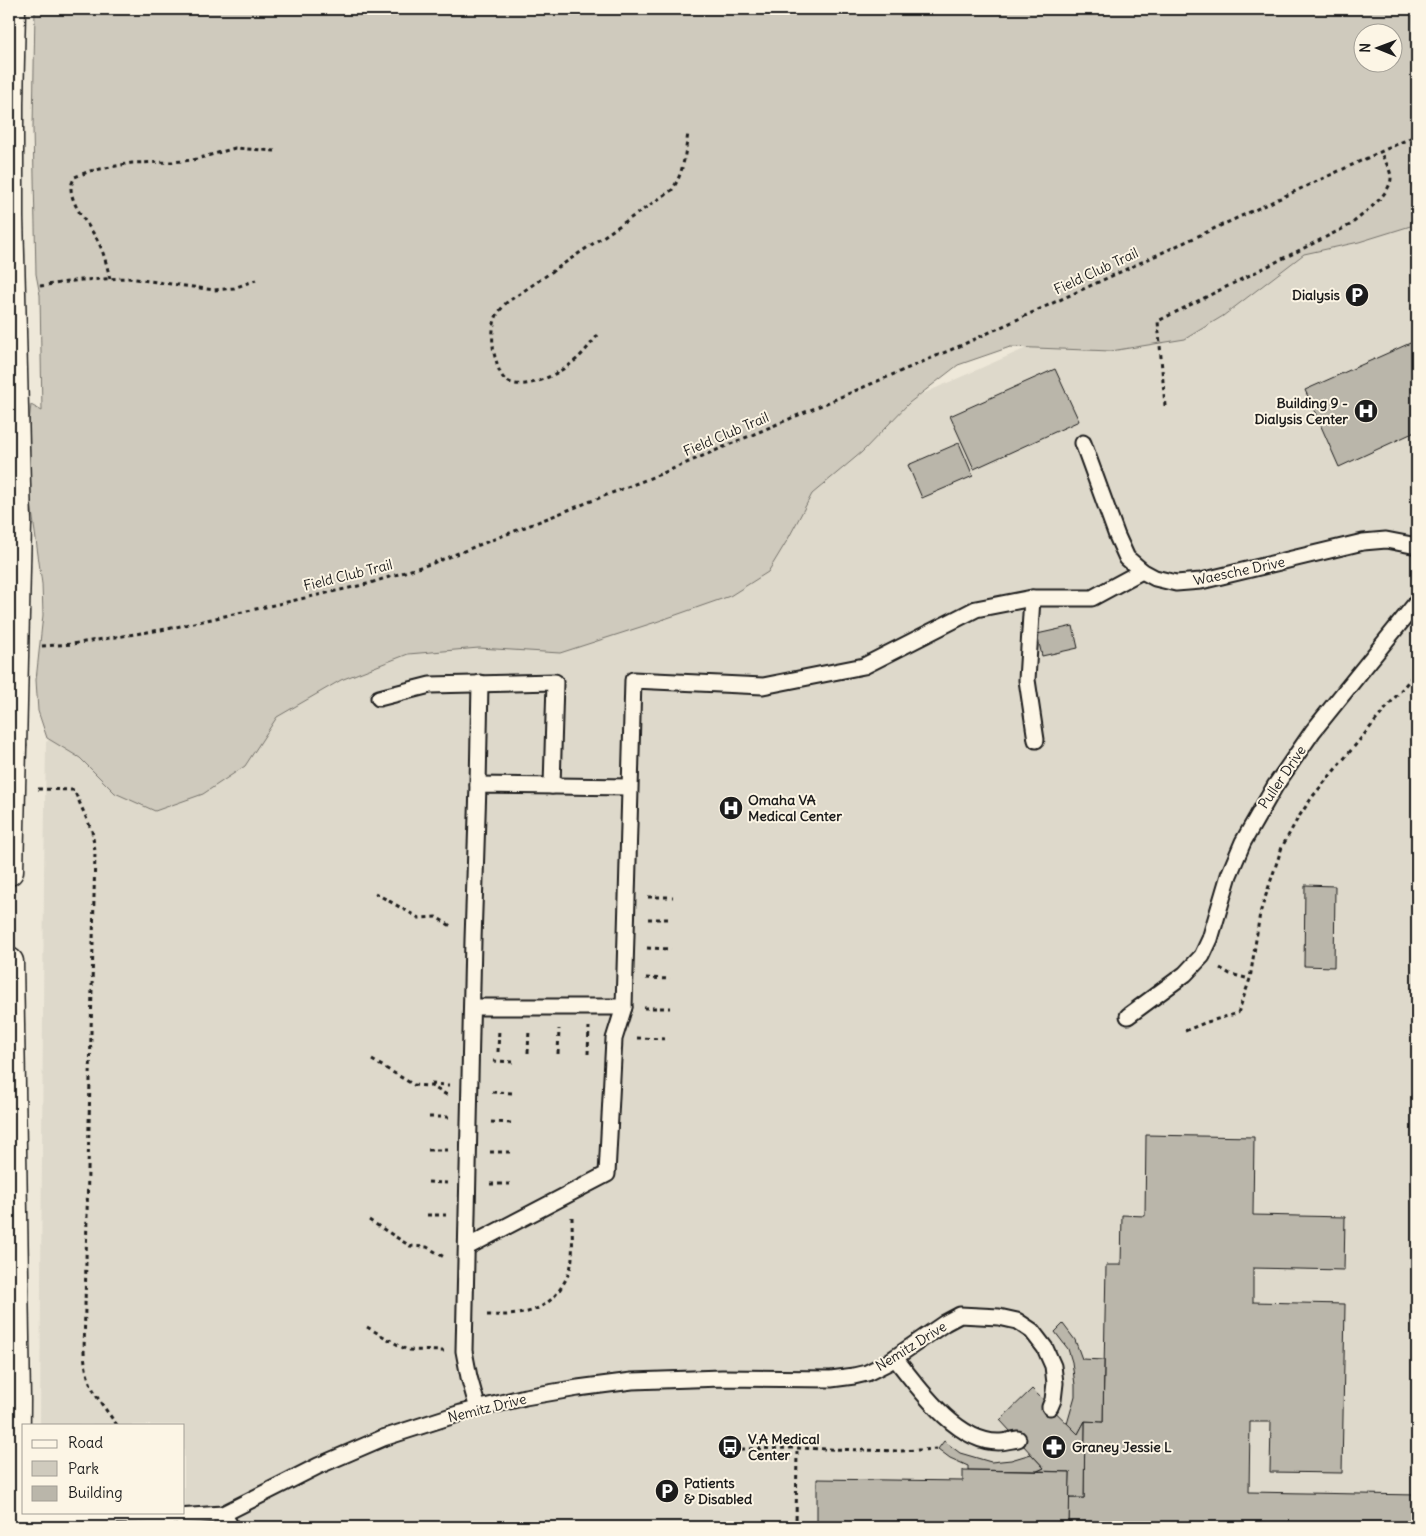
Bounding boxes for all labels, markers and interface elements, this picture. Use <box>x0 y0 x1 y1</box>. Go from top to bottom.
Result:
north arrow <box>1354 22 1404 72</box>
text: N <box>1356 43 1374 53</box>
street label: Field Club Trail <box>1051 244 1141 298</box>
parking icon: Dialysis <box>1344 282 1370 308</box>
place label: Dialysis <box>1292 286 1341 304</box>
place label: Building 9 - Dialysis Center <box>1254 394 1348 428</box>
hospital icon: Building 9 - Dialysis Center <box>1353 398 1379 424</box>
street label: Field Club Trail <box>681 408 771 460</box>
street label: Waesche Drive <box>1191 552 1287 590</box>
street label: Field Club Trail <box>302 555 394 595</box>
street label: Puller Drive <box>1254 742 1310 812</box>
place label: Omaha VA Medical Center <box>748 791 842 825</box>
hospital icon: Omaha VA Medical Center <box>718 795 744 821</box>
street label: Nemitz Drive <box>872 1317 950 1375</box>
street label: Nemitz Drive <box>446 1390 528 1426</box>
legend <box>22 1424 185 1514</box>
place label: V.A Medical Center <box>748 1430 820 1464</box>
text: Road <box>68 1433 103 1452</box>
bus stop icon: V.A Medical Center <box>717 1434 743 1460</box>
pharmacy icon: Graney Jessie L <box>1041 1434 1067 1460</box>
place label: Graney Jessie L <box>1072 1438 1172 1456</box>
text: Park <box>68 1459 99 1478</box>
place label: Patients & Disabled <box>684 1474 753 1508</box>
parking icon: Patients & Disabled <box>654 1478 680 1504</box>
text: Building <box>68 1483 123 1502</box>

